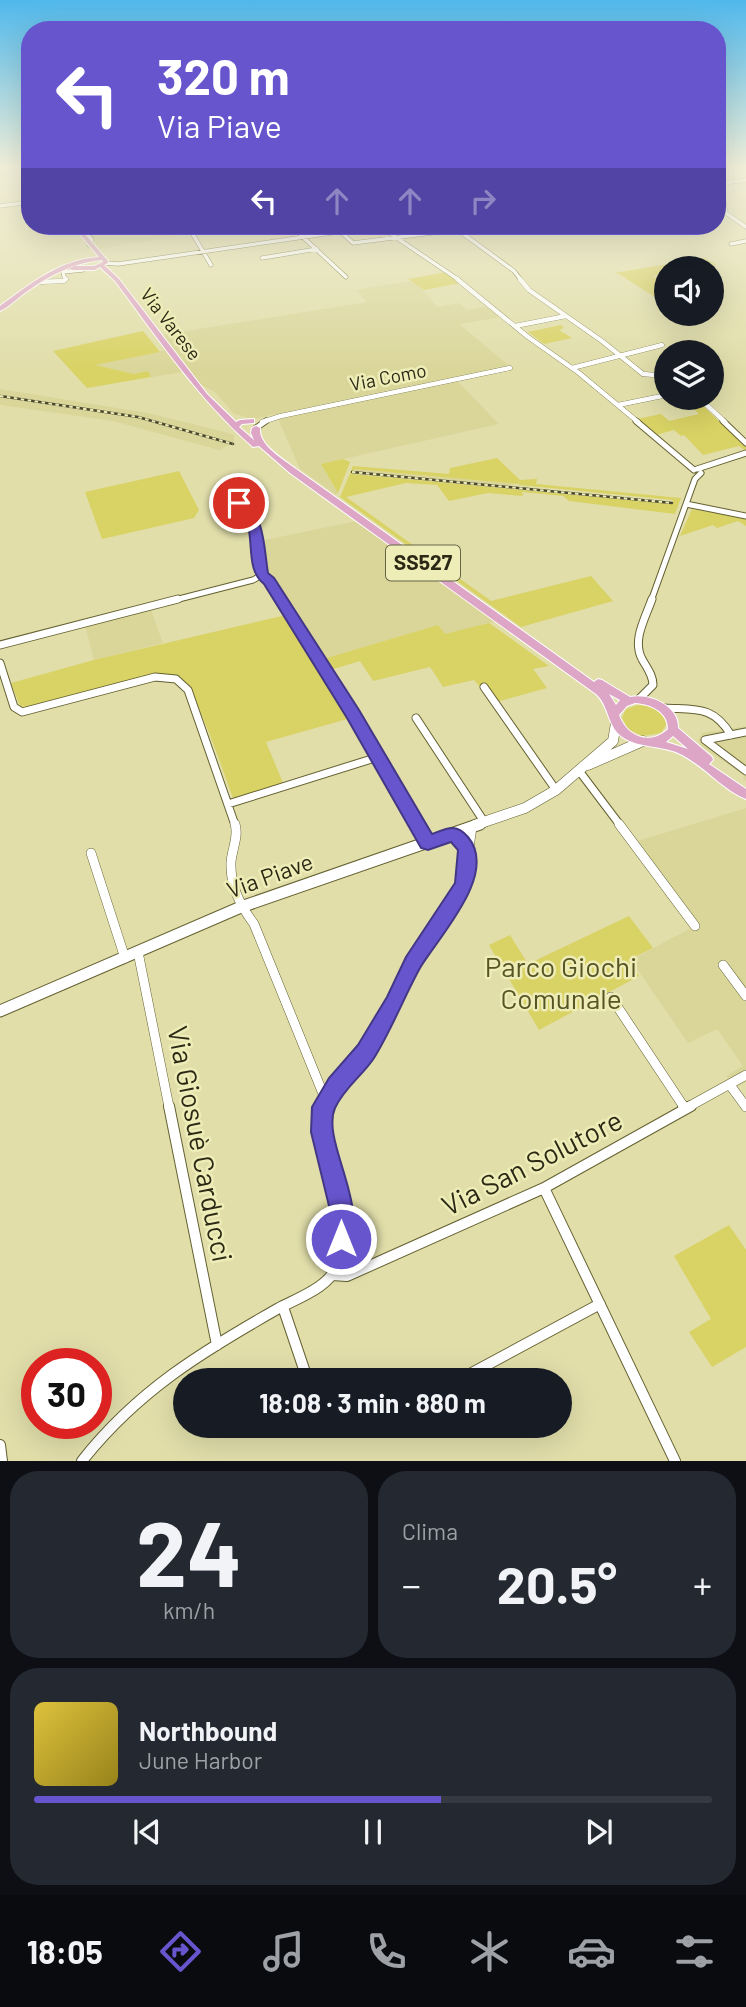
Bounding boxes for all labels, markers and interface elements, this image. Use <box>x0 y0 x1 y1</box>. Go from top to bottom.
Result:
text: 320 m <box>157 46 290 105</box>
icon: left <box>42 49 133 140</box>
text: Via Piave <box>157 106 282 144</box>
icon: left <box>245 182 283 220</box>
icon: ahead <box>318 182 356 220</box>
icon: ahead <box>391 182 429 220</box>
icon: right <box>464 182 502 220</box>
map controls <box>654 256 724 410</box>
button: sound <box>654 256 724 326</box>
street label: Via Varese <box>136 283 207 364</box>
button: layers <box>654 340 724 410</box>
street label: Via Como <box>348 358 428 395</box>
pin <box>209 473 269 533</box>
icon: arrive <box>220 484 258 522</box>
road number: SS527 <box>386 546 460 580</box>
street label: Via Piave <box>223 847 317 904</box>
park label: Parco Giochi Comunale <box>485 949 637 1015</box>
street label: Via Giosuè Carducci <box>161 1023 241 1265</box>
street label: Via San Solutore <box>436 1102 627 1222</box>
position arrow <box>304 1202 378 1276</box>
speed limit sign: 30 <box>21 1348 112 1439</box>
text: 18:08 · 3 min · 880 m <box>259 1387 486 1418</box>
text: 24 <box>136 1496 242 1605</box>
text: Clima <box>402 1517 458 1545</box>
text: 20.5° <box>497 1552 617 1614</box>
text: − <box>402 1561 421 1607</box>
text: + <box>693 1561 712 1607</box>
text: km/h <box>163 1596 215 1624</box>
text: Northbound <box>139 1715 277 1746</box>
text: June Harbor <box>139 1746 262 1774</box>
icon: previous <box>128 1813 166 1851</box>
icon: pause <box>354 1813 392 1851</box>
icon: next <box>580 1813 618 1851</box>
icon: directions <box>156 1927 205 1976</box>
icon: music <box>259 1927 308 1976</box>
icon: phone <box>362 1927 411 1976</box>
icon: climate <box>465 1927 514 1976</box>
icon: car <box>567 1927 616 1976</box>
icon: filters <box>670 1927 719 1976</box>
text: 18:05 <box>27 1932 103 1970</box>

